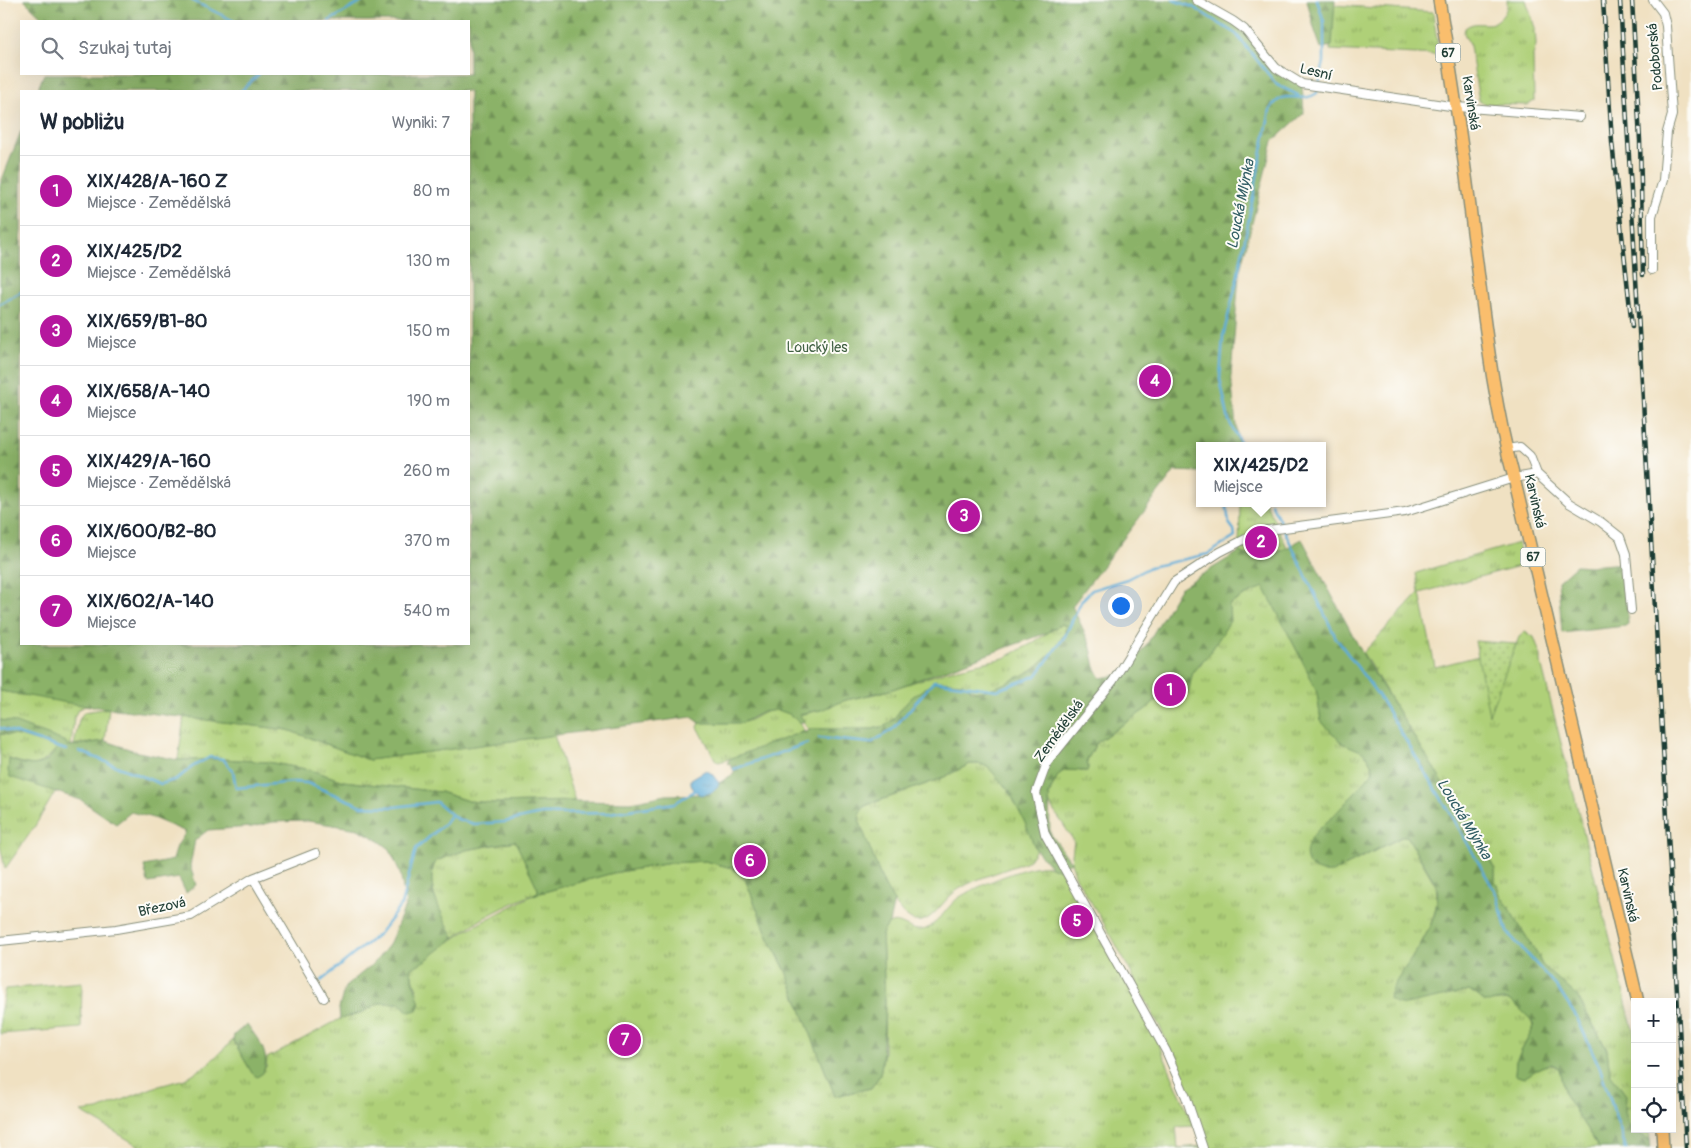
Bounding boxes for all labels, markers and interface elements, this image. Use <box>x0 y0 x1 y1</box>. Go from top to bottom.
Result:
search box <box>20 20 470 75</box>
street label: Podoborská <box>1644 23 1666 91</box>
icon: search <box>38 34 66 62</box>
text: Szukaj tutaj <box>78 36 172 60</box>
road number: 67 <box>1436 44 1460 62</box>
street label: Lesní <box>1298 60 1334 84</box>
street label: Karvinská <box>1458 75 1484 131</box>
text: W pobliżu <box>40 109 124 136</box>
text: Wyniki: 7 <box>392 113 450 133</box>
water label: Loucká Mlýnka <box>1223 157 1259 250</box>
text: XIX/428/A-160 Z <box>87 169 228 193</box>
text: 1 <box>53 181 59 201</box>
text: 80 m <box>413 181 450 201</box>
text: Miejsce · Zemědělská <box>87 193 231 213</box>
text: XIX/425/D2 <box>87 239 182 263</box>
text: 2 <box>52 251 60 271</box>
text: 130 m <box>406 251 450 271</box>
text: Miejsce · Zemědělská <box>87 263 231 283</box>
text: XIX/659/B1-80 <box>87 309 208 333</box>
text: 3 <box>52 321 60 341</box>
text: 150 m <box>406 321 450 341</box>
text: Miejsce <box>87 333 136 353</box>
park label: Loucký les <box>787 339 848 356</box>
pin: 4 <box>1139 362 1171 400</box>
text: XIX/658/A-140 <box>87 379 210 403</box>
text: 4 <box>51 391 61 411</box>
text: 190 m <box>407 391 450 411</box>
text: Miejsce <box>87 403 136 423</box>
popup <box>1196 442 1326 507</box>
text: XIX/429/A-160 <box>87 449 211 473</box>
text: XIX/425/D2 <box>1213 453 1309 477</box>
text: 5 <box>52 461 60 481</box>
text: 260 m <box>403 461 450 481</box>
street label: Karvinská <box>1521 472 1549 530</box>
text: Miejsce · Zemědělská <box>87 473 231 493</box>
text: Miejsce <box>1213 477 1263 497</box>
pin: 3 <box>948 497 980 535</box>
text: XIX/600/B2-80 <box>87 519 217 543</box>
pin: 2 <box>1245 523 1277 561</box>
text: 6 <box>51 531 61 551</box>
text: 370 m <box>404 531 450 551</box>
text: Miejsce <box>87 543 136 563</box>
road number: 67 <box>1520 548 1546 566</box>
text: XIX/602/A-140 <box>87 589 214 613</box>
your location <box>1108 593 1134 619</box>
text: 7 <box>52 601 60 621</box>
text: 540 m <box>403 601 450 621</box>
text: Miejsce <box>87 613 136 633</box>
pin: 1 <box>1154 671 1186 709</box>
street label: Zemědělská <box>1031 697 1087 765</box>
water label: Loucká Mlýnka <box>1432 775 1496 864</box>
pin: 6 <box>734 842 766 880</box>
street label: Karvinská <box>1614 866 1642 924</box>
street label: Březová <box>137 894 187 920</box>
pin: 5 <box>1061 902 1093 940</box>
map controls <box>1631 998 1676 1133</box>
button: + <box>1631 998 1676 1043</box>
pin: 7 <box>609 1021 641 1059</box>
button: − <box>1631 1043 1676 1088</box>
button: locate <box>1631 1088 1676 1133</box>

